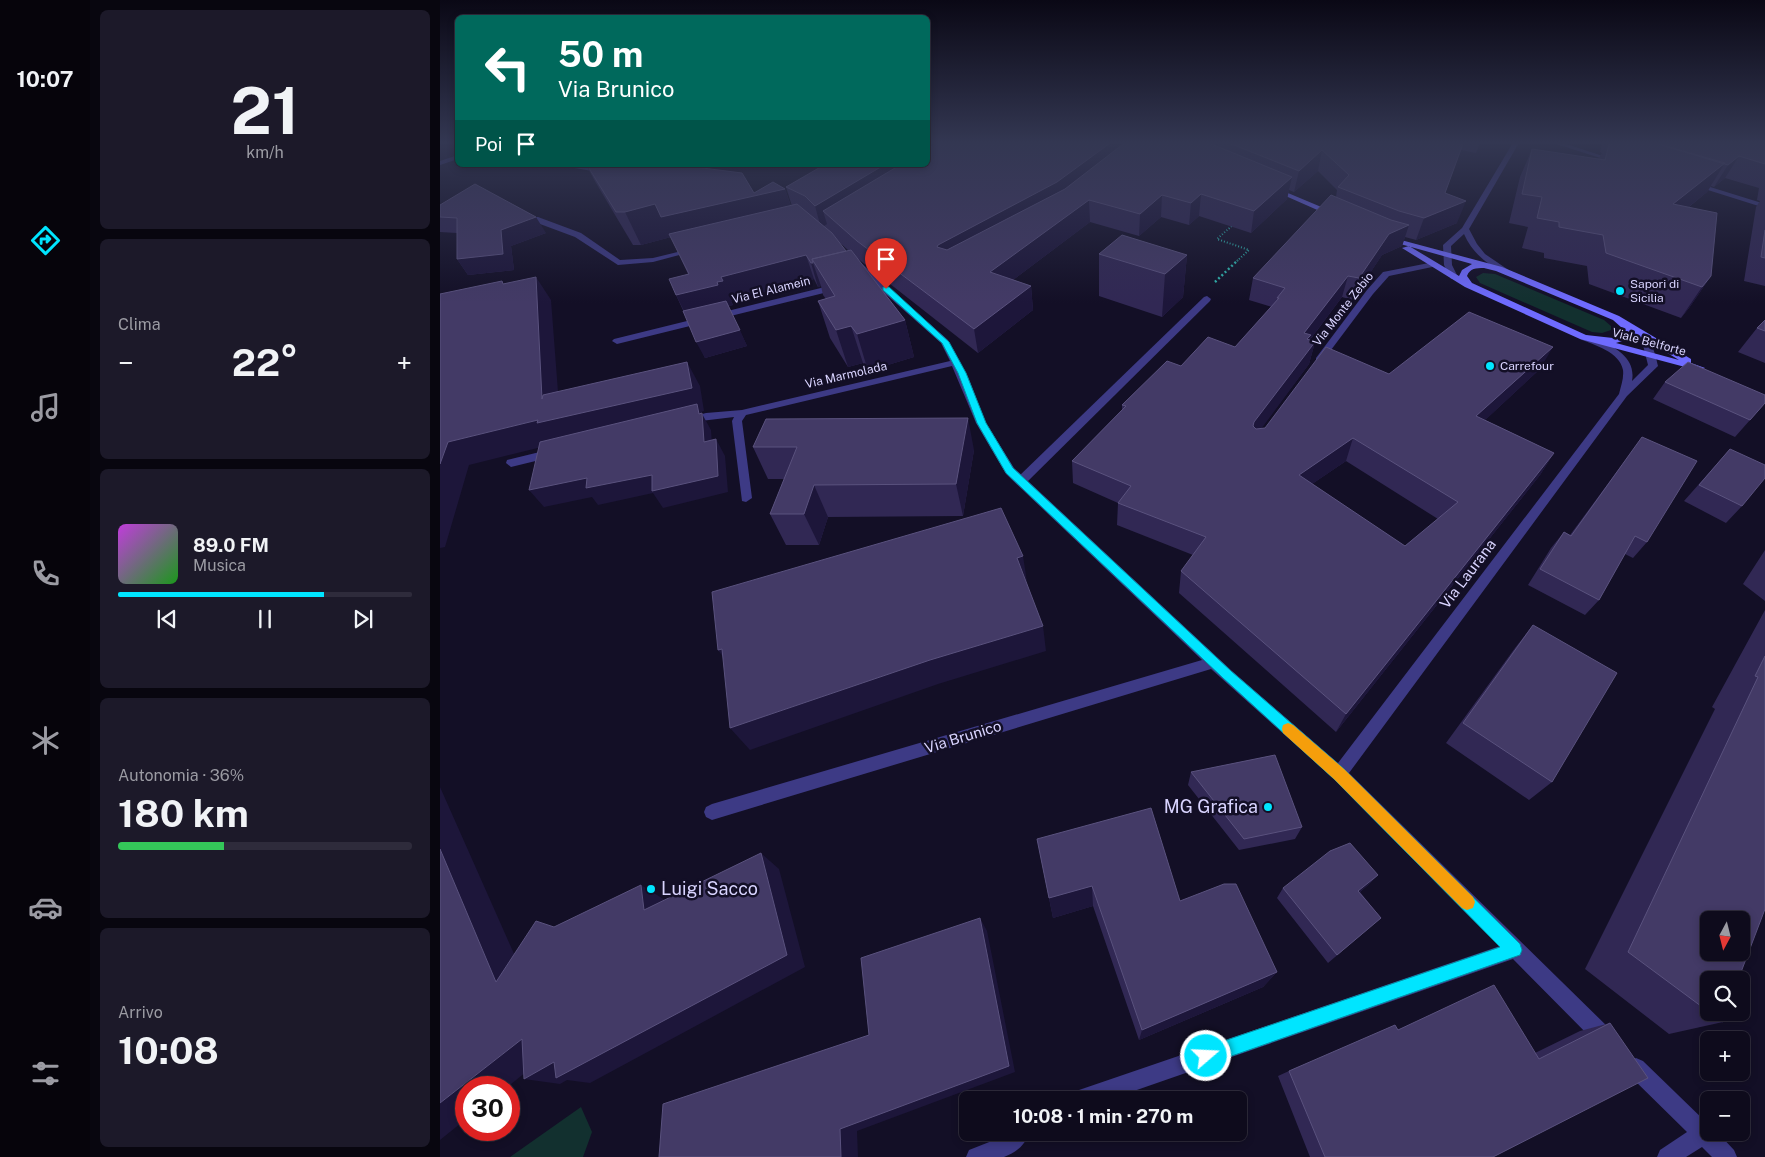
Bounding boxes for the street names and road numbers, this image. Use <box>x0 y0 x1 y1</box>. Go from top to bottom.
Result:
street label: Via Monte Zebio <box>1310 269 1376 349</box>
street label: Via El Alamein <box>730 273 812 307</box>
street label: Viale Belforte <box>1610 325 1688 359</box>
street label: Via Marmolada <box>804 359 888 391</box>
street label: Via Laurana <box>1436 536 1499 612</box>
street label: Via Brunico <box>922 717 1003 756</box>

